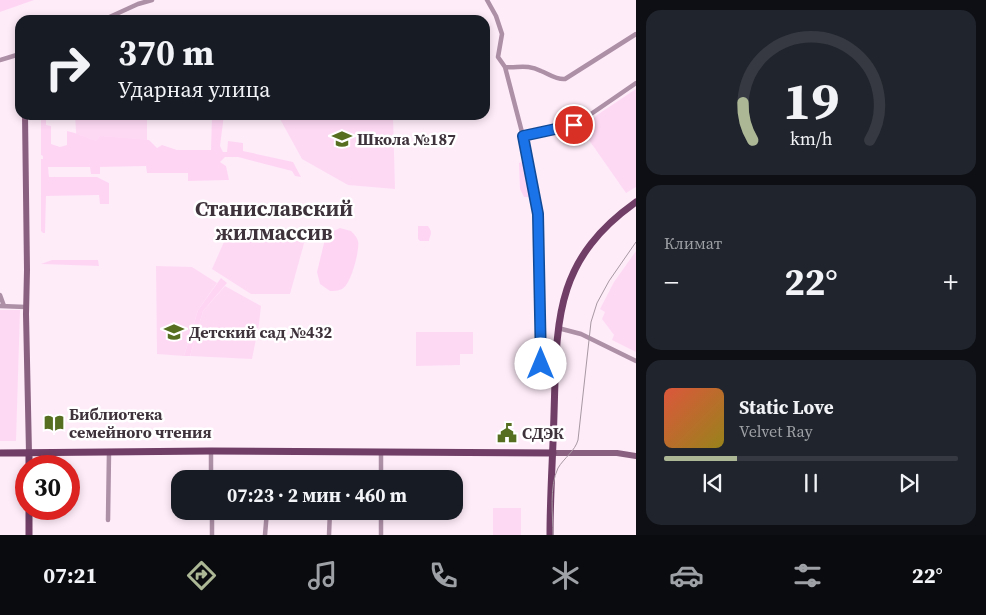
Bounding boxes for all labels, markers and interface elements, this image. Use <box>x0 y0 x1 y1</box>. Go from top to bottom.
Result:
text: 370 m <box>118 29 214 77</box>
icon: right <box>35 35 100 100</box>
text: 19 <box>783 65 839 136</box>
text: Ударная улица <box>118 74 270 104</box>
pin <box>553 104 595 146</box>
icon: arrive <box>560 111 588 139</box>
text: km/h <box>790 126 833 151</box>
school or university icon: Школа №187 <box>331 128 353 150</box>
place label: Школа №187 <box>357 128 456 150</box>
district label: Станиславский жилмассив <box>195 194 353 247</box>
text: Климат <box>664 232 722 254</box>
text: 22° <box>784 256 838 308</box>
text: − <box>664 263 679 301</box>
text: + <box>943 263 958 301</box>
school or university icon: Детский сад №432 <box>163 321 185 343</box>
place label: Детский сад №432 <box>189 321 332 343</box>
position arrow <box>514 337 566 389</box>
text: Static Love <box>739 394 834 420</box>
place label: Библиотека семейного чтения <box>69 403 212 443</box>
library icon: Библиотека семейного чтения <box>43 412 65 434</box>
text: Velvet Ray <box>739 420 813 442</box>
public building icon: СДЭК <box>496 422 518 444</box>
place label: СДЭК <box>522 422 565 444</box>
speed limit sign: 30 <box>15 455 80 520</box>
icon: previous <box>699 469 727 497</box>
icon: pause <box>797 469 825 497</box>
icon: next <box>895 469 923 497</box>
text: 07:23 · 2 мин · 460 m <box>227 482 407 508</box>
icon: directions <box>184 558 219 593</box>
icon: music <box>305 558 340 593</box>
icon: phone <box>426 558 461 593</box>
icon: climate <box>548 558 583 593</box>
icon: car <box>669 558 704 593</box>
icon: filters <box>790 558 825 593</box>
text: 07:21 <box>43 560 97 590</box>
text: 22° <box>912 560 943 590</box>

